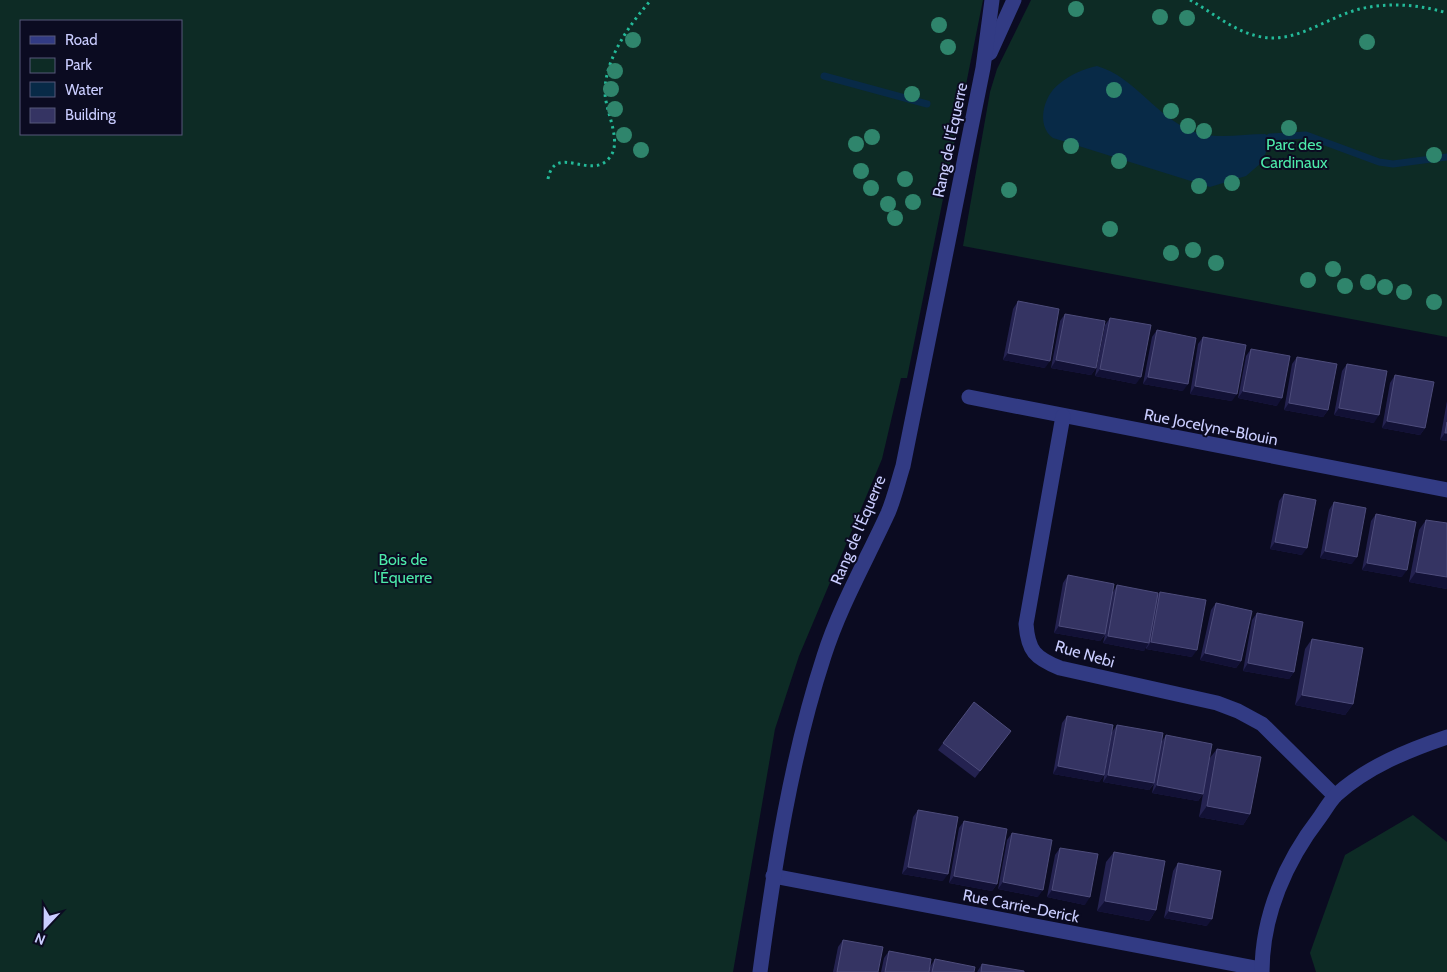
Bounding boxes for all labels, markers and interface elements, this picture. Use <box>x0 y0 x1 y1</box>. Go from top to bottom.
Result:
legend <box>20 20 182 135</box>
text: Road <box>65 31 98 49</box>
text: Park <box>65 56 92 74</box>
text: Water <box>65 81 103 99</box>
street label: Rang de l'Équerre <box>929 81 971 199</box>
text: Building <box>65 106 116 124</box>
park label: Parc des Cardinaux <box>1260 135 1328 172</box>
street label: Rue Jocelyne-Blouin <box>1142 405 1280 449</box>
street label: Rang de l'Équerre <box>826 472 890 588</box>
park label: Bois de l'Équerre <box>374 550 432 587</box>
street label: Rue Nebi <box>1053 636 1117 672</box>
street label: Rue Carrie-Derick <box>961 885 1082 927</box>
north arrow <box>20 902 70 952</box>
text: N <box>32 929 48 949</box>

